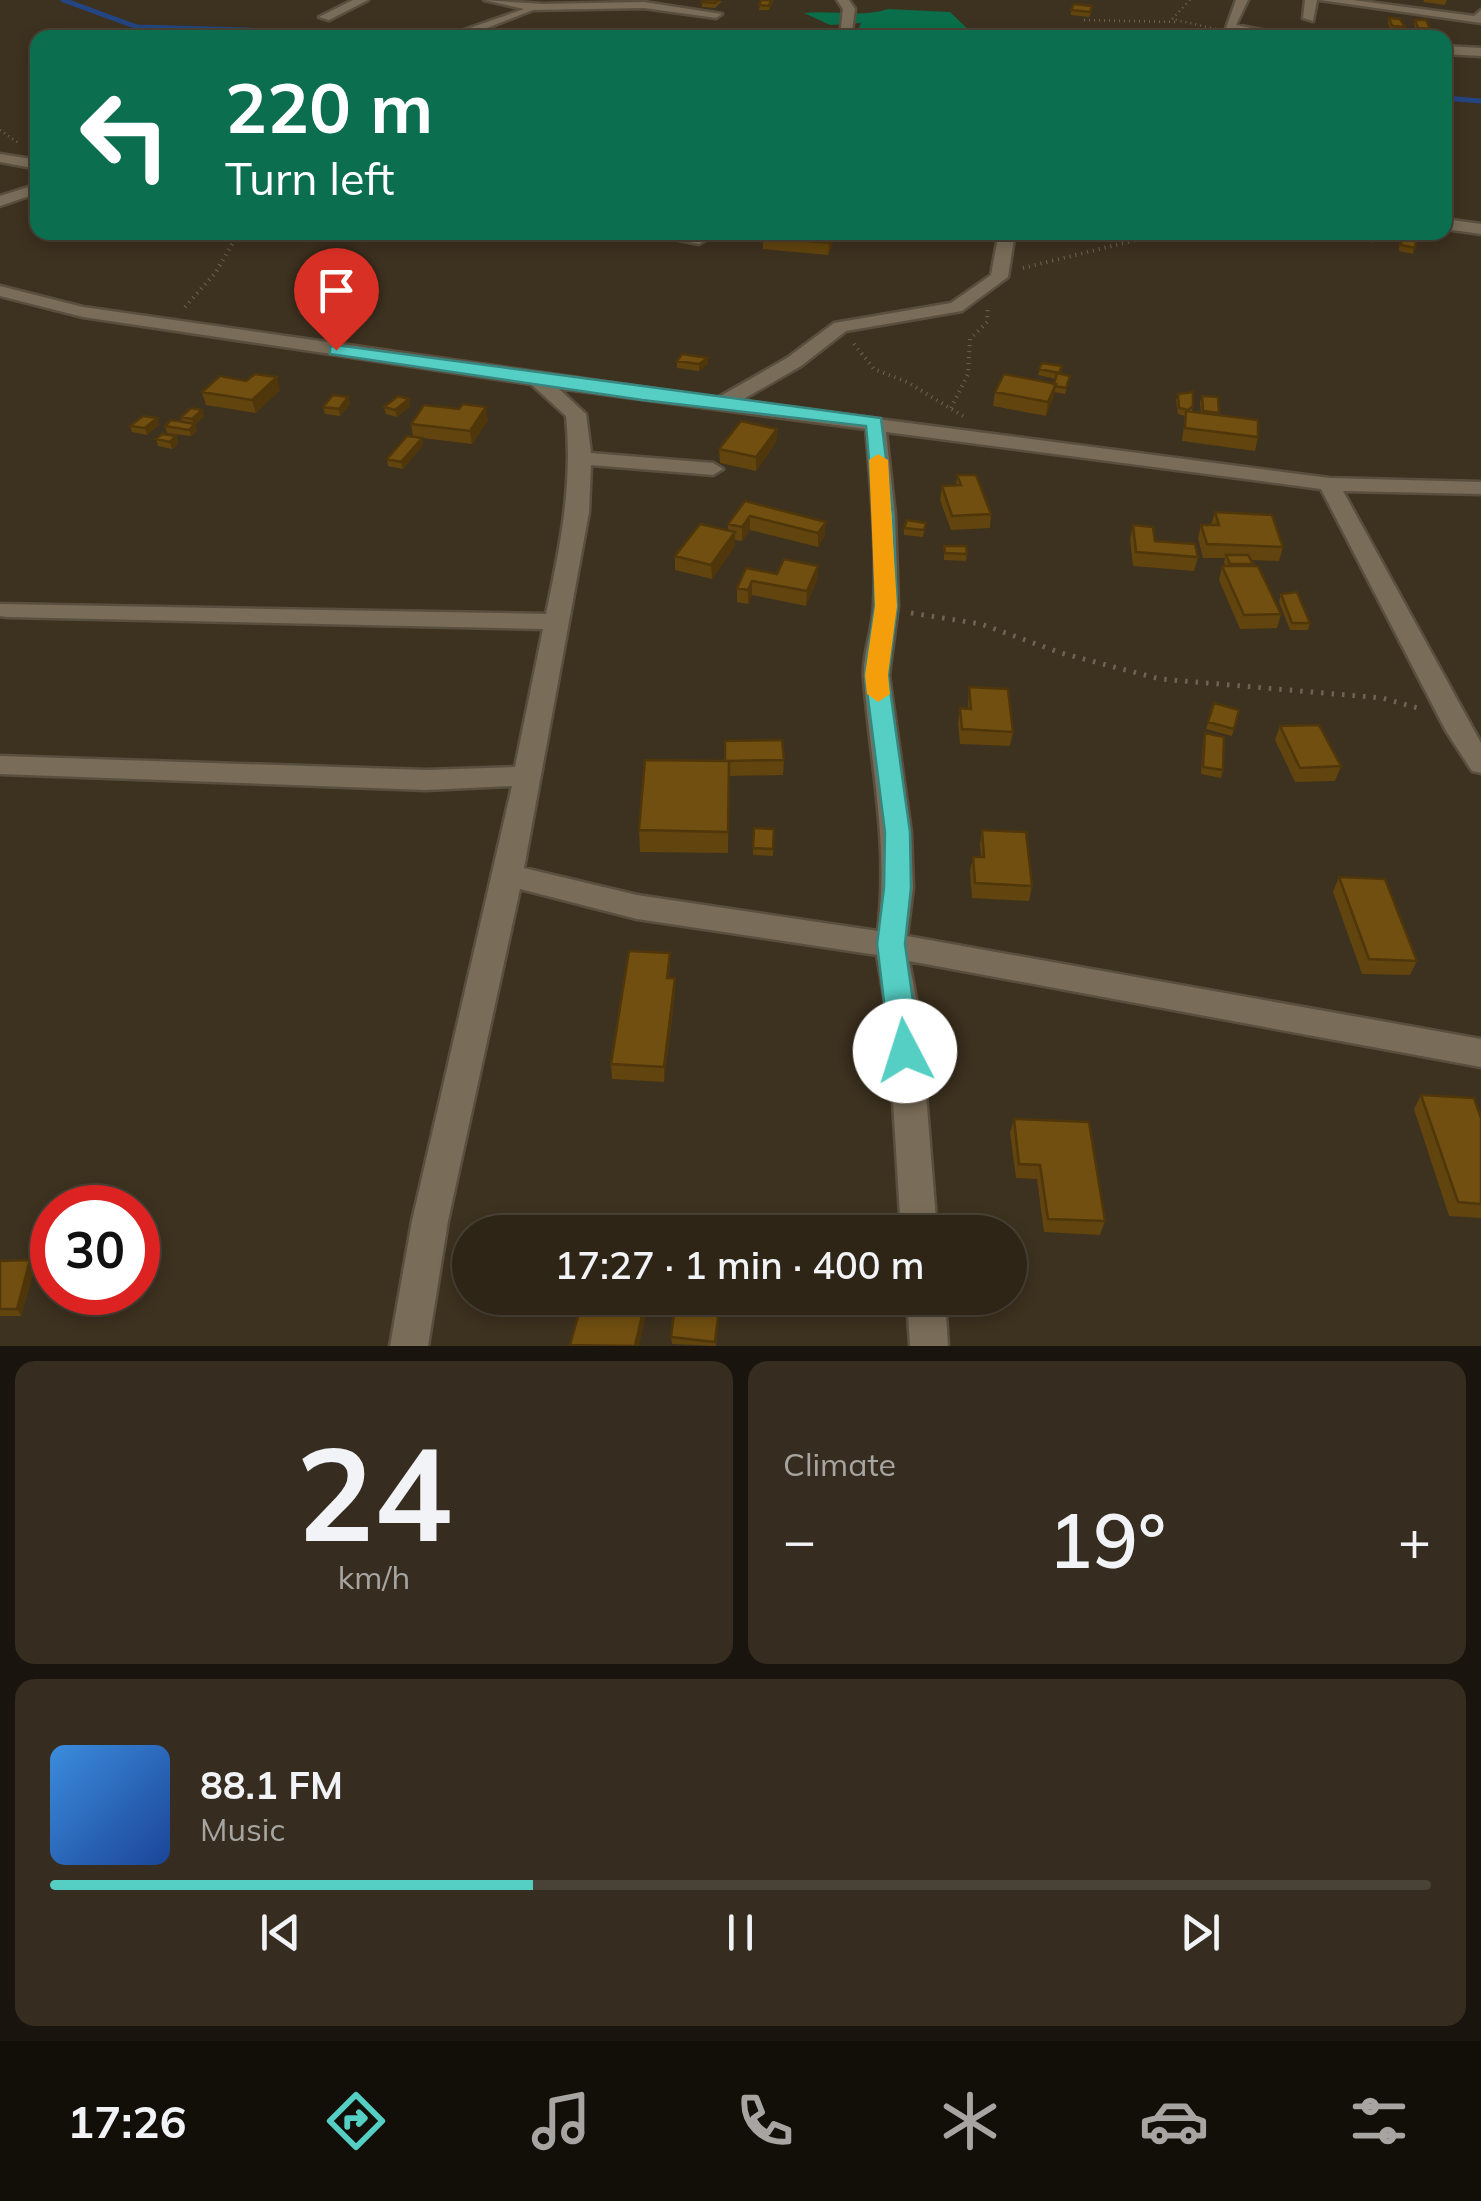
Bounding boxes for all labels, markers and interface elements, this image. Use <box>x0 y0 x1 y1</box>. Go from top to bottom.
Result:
text: 220 m <box>225 63 433 151</box>
icon: left <box>60 70 190 200</box>
text: Turn left <box>225 150 394 206</box>
pin <box>294 248 379 351</box>
icon: arrive <box>309 263 364 318</box>
position arrow <box>853 999 957 1103</box>
speed limit sign: 30 <box>30 1185 160 1315</box>
text: 17:27 · 1 min · 400 m <box>554 1241 925 1289</box>
text: 24 <box>296 1410 452 1574</box>
text: Climate <box>783 1444 896 1484</box>
text: 19° <box>1048 1493 1166 1587</box>
text: − <box>783 1505 816 1574</box>
text: + <box>1398 1505 1431 1574</box>
text: km/h <box>338 1557 410 1597</box>
text: 88.1 FM <box>200 1761 343 1809</box>
text: Music <box>200 1809 285 1849</box>
icon: previous <box>253 1905 308 1960</box>
icon: pause <box>713 1905 768 1960</box>
icon: next <box>1173 1905 1228 1960</box>
icon: directions <box>321 2086 391 2156</box>
icon: music <box>526 2086 596 2156</box>
icon: phone <box>730 2086 800 2156</box>
icon: climate <box>935 2086 1005 2156</box>
icon: car <box>1139 2086 1209 2156</box>
icon: filters <box>1344 2086 1414 2156</box>
text: 17:26 <box>67 2093 186 2149</box>

